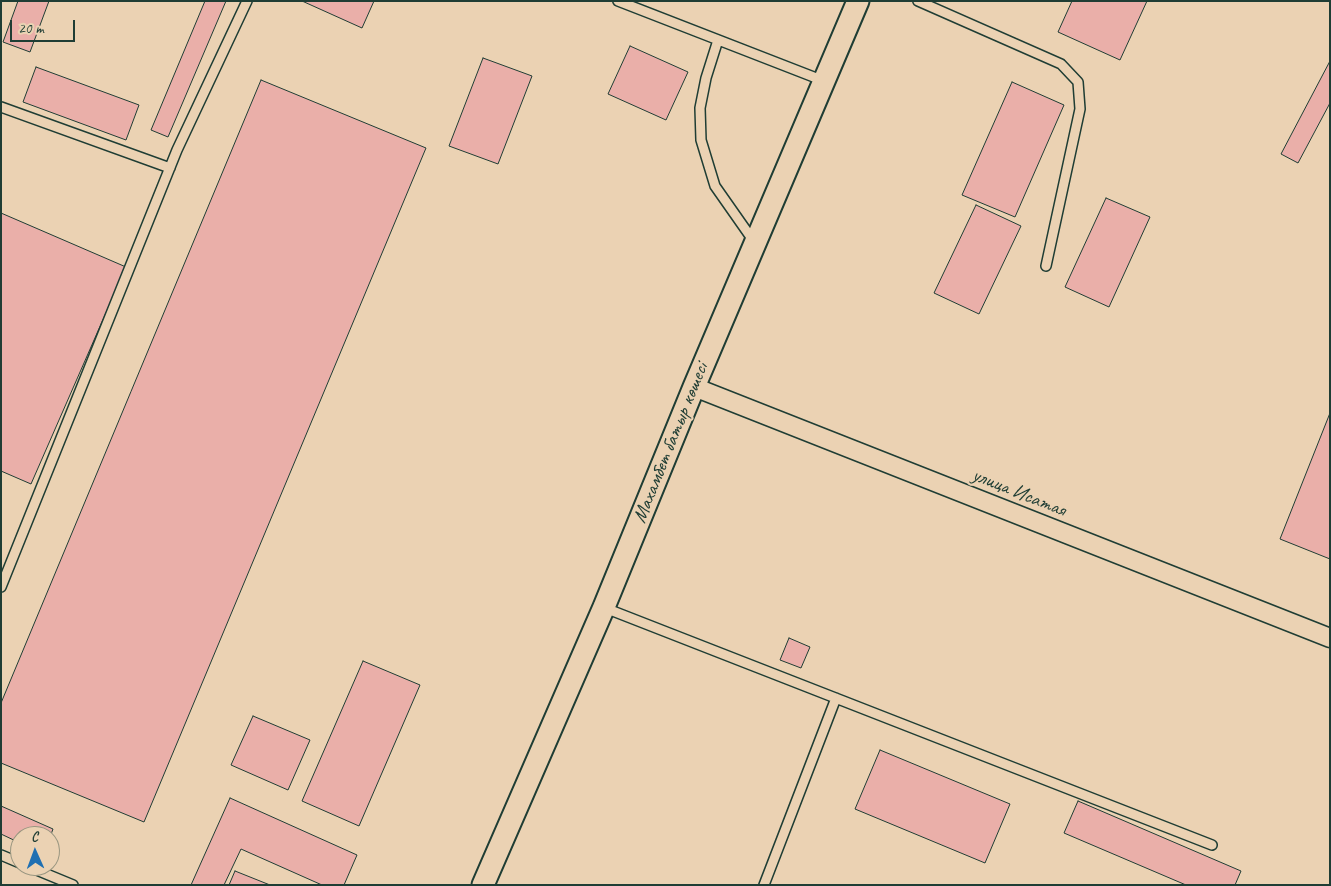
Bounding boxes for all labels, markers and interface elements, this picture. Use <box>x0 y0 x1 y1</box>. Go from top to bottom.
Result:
scale bar <box>12 10 78 42</box>
text: 20 m <box>18 19 44 38</box>
street label: Махамбет батыр көшесі <box>628 359 714 527</box>
street label: улица Исатая <box>969 463 1069 523</box>
north arrow <box>10 826 60 876</box>
text: С <box>31 828 38 845</box>

